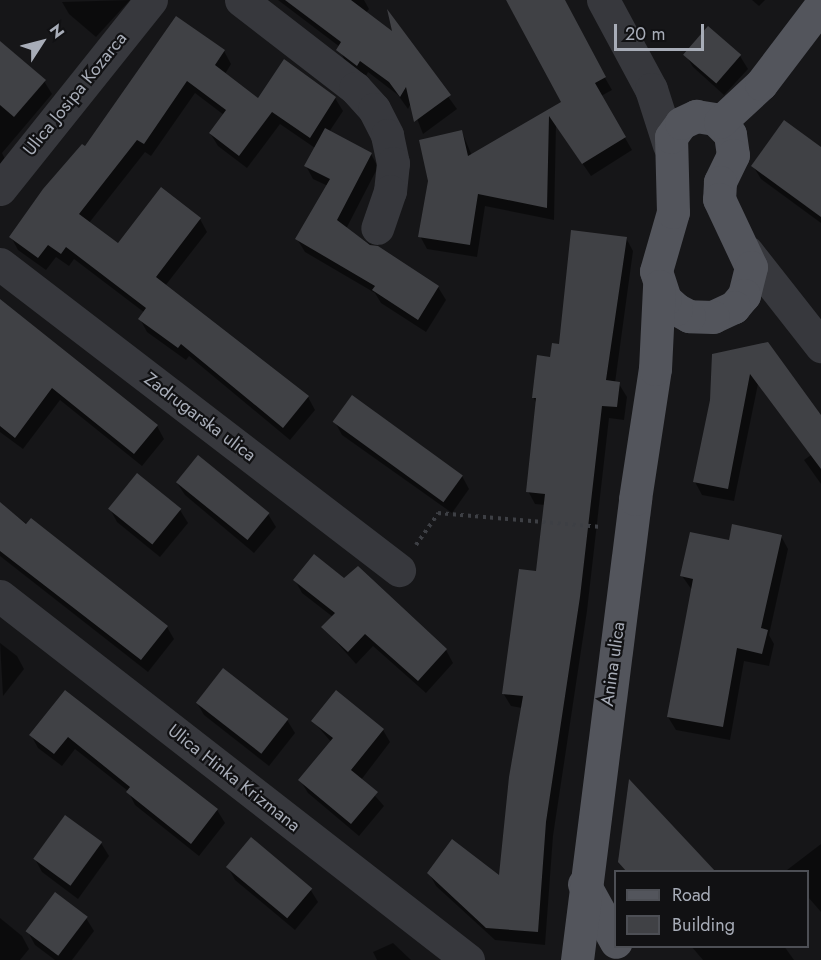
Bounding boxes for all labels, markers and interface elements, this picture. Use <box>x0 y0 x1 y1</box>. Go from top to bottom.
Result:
north arrow <box>12 12 72 72</box>
scale bar <box>617 12 707 50</box>
text: N <box>44 19 70 43</box>
text: 20 m <box>625 21 665 47</box>
street label: Ulica Josipa Kozarca <box>19 28 131 160</box>
street label: Zadrugarska ulica <box>140 368 260 466</box>
street label: Anina ulica <box>596 620 630 708</box>
street label: Ulica Hinka Krizmana <box>164 720 304 836</box>
legend <box>614 870 809 948</box>
text: Road <box>672 882 711 908</box>
text: Building <box>672 912 735 938</box>

